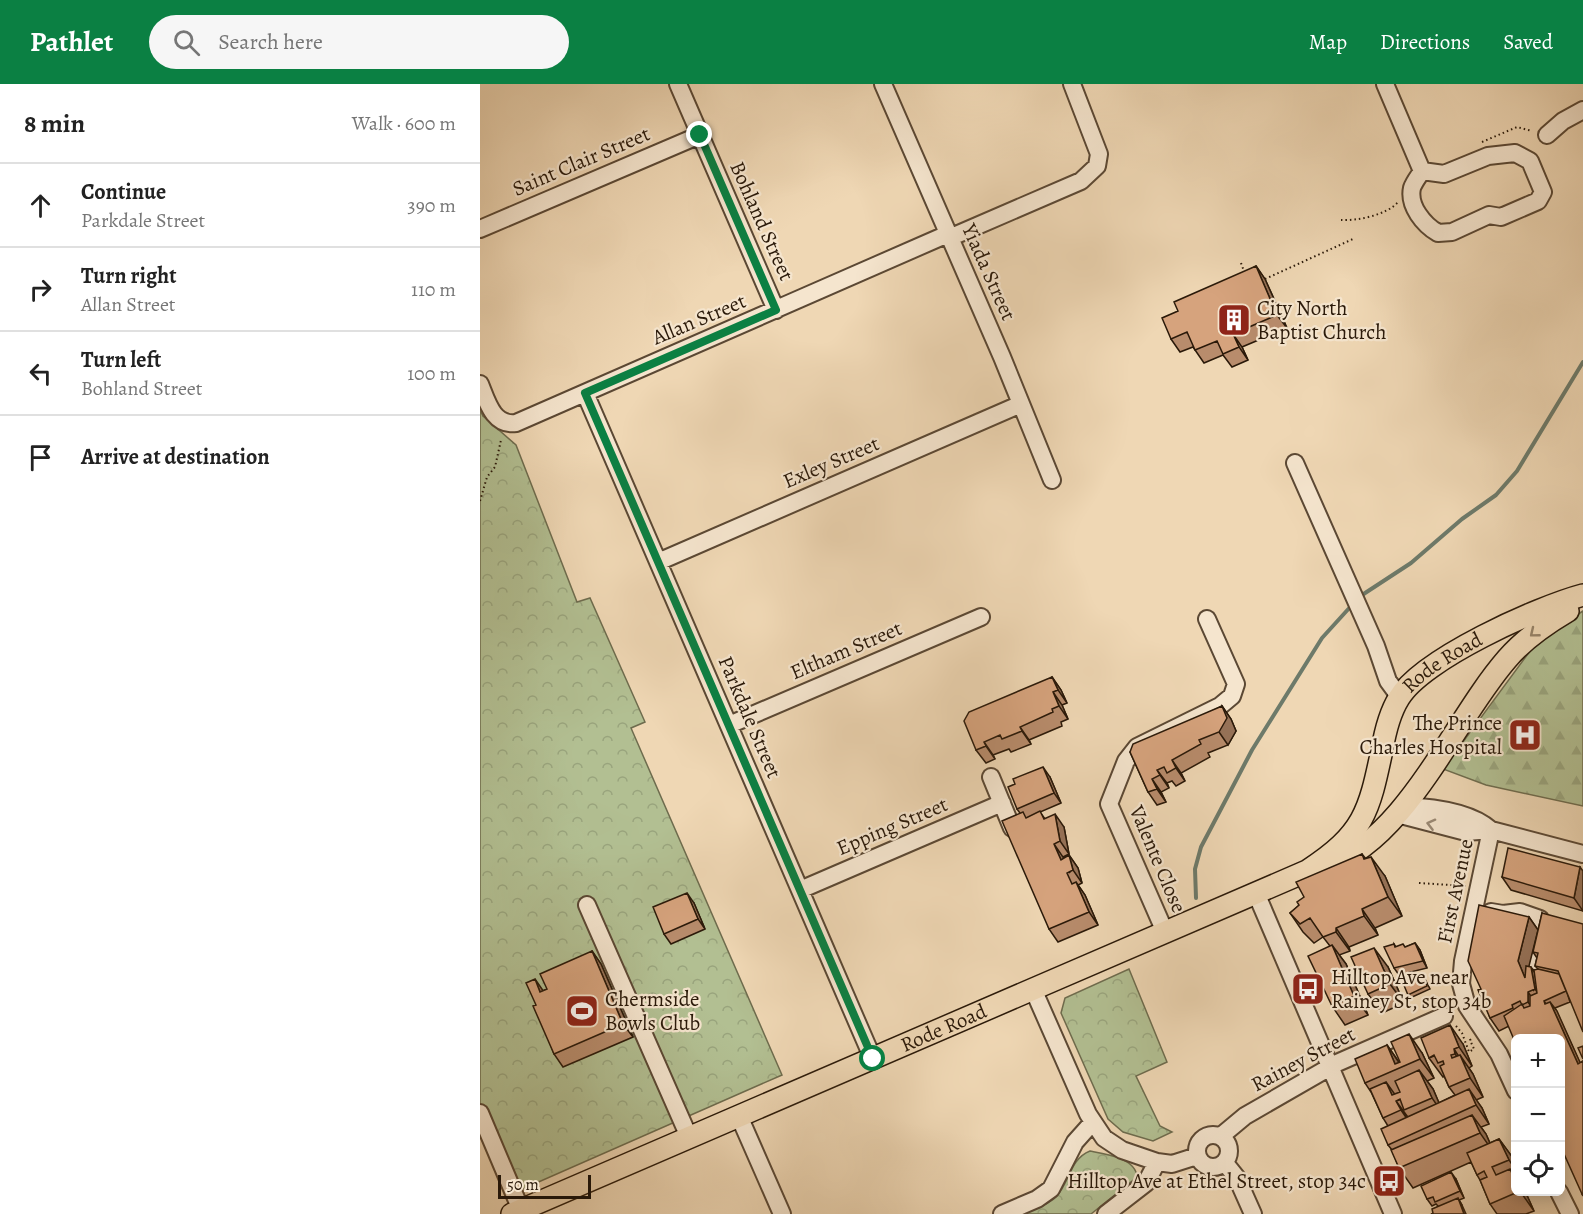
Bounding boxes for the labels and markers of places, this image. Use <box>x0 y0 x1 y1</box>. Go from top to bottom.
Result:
place label: City North Baptist Church <box>1257 294 1386 346</box>
building icon: City North Baptist Church <box>1216 302 1252 338</box>
place label: The Prince Charles Hospital <box>1360 709 1502 761</box>
hospital icon: The Prince Charles Hospital <box>1507 717 1543 753</box>
place label: Hilltop Ave near Rainey St, stop 34b <box>1331 963 1492 1015</box>
bus stop icon: Hilltop Ave near Rainey St, stop 34b <box>1290 971 1326 1007</box>
place label: Chermside Bowls Club <box>605 985 700 1037</box>
sports icon: Chermside Bowls Club <box>564 993 600 1029</box>
bus stop icon: Hilltop Ave at Ethel Street, stop 34c <box>1371 1163 1407 1199</box>
place label: Hilltop Ave at Ethel Street, stop 34c <box>1067 1167 1366 1195</box>

